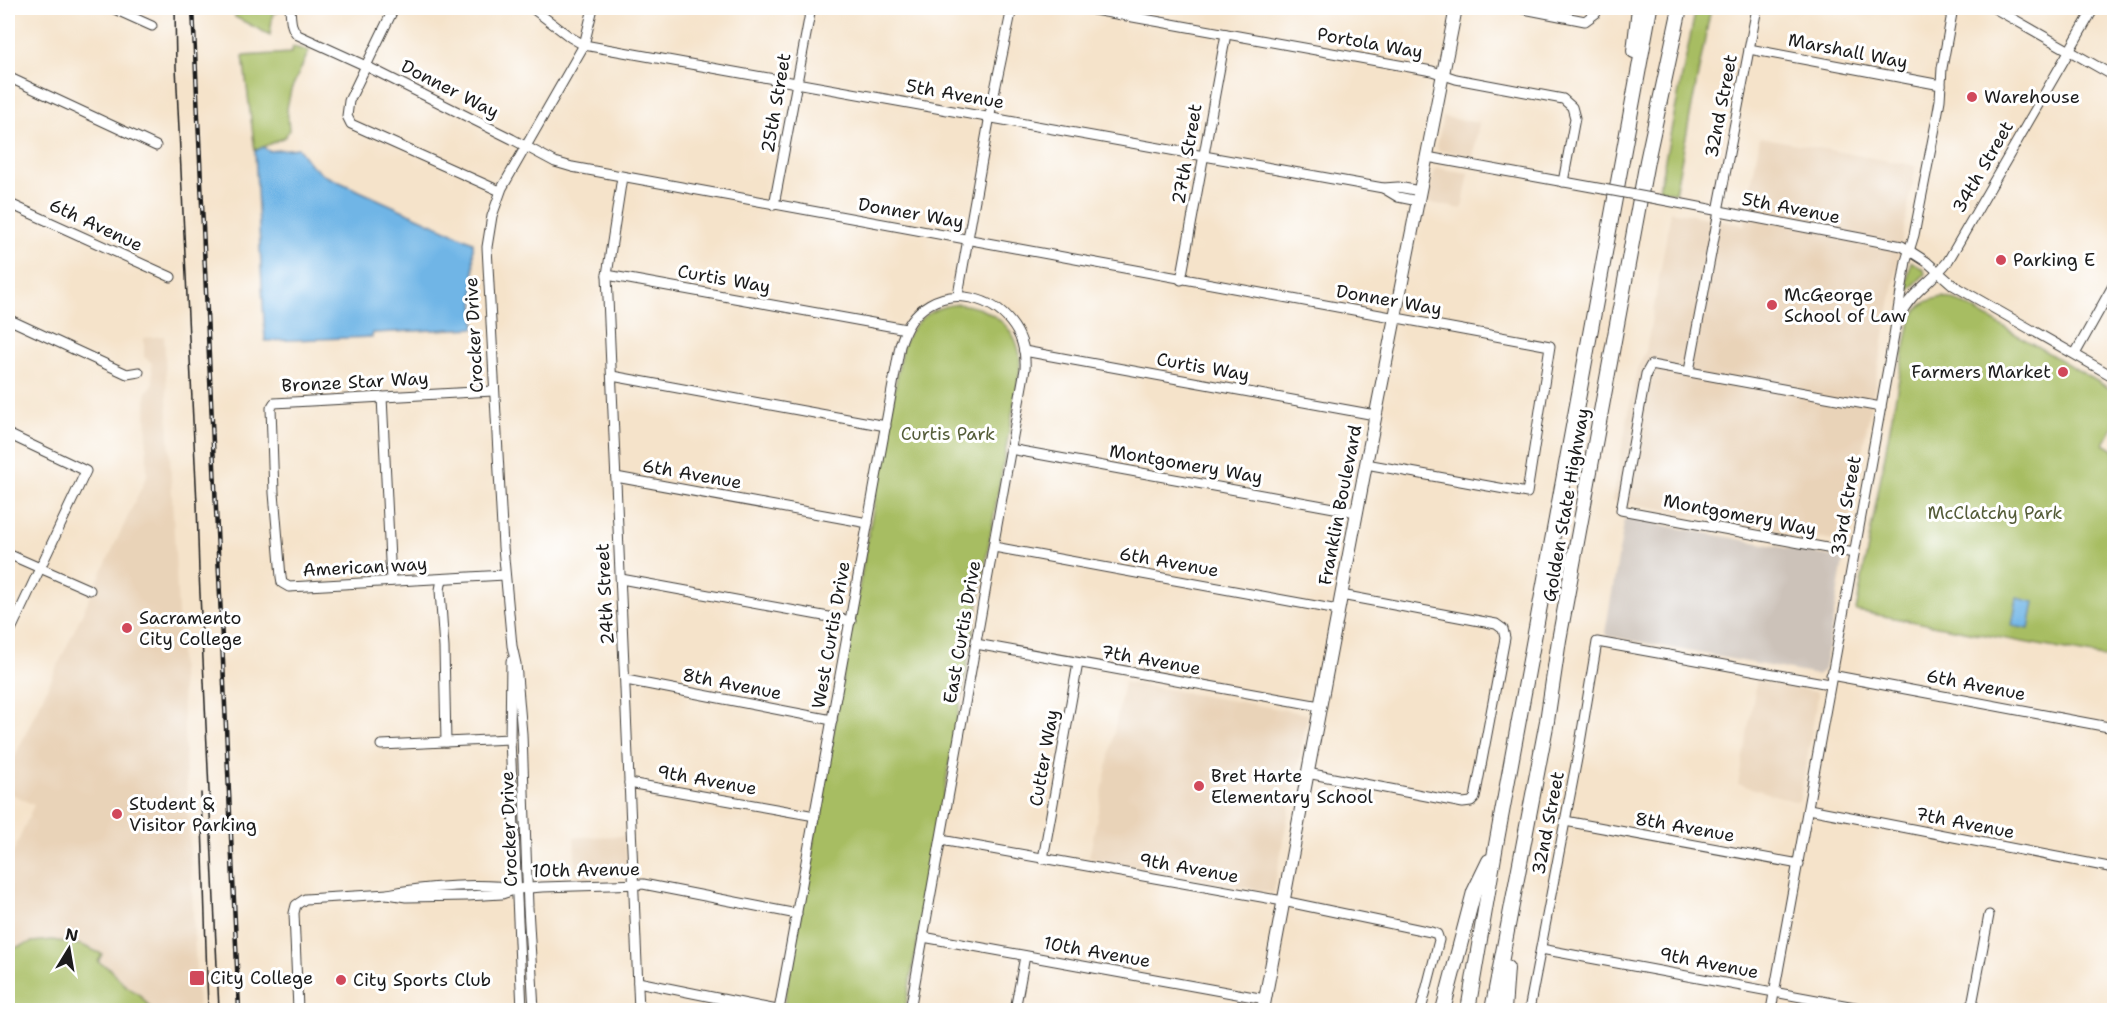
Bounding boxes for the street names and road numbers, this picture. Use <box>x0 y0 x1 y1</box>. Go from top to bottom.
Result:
street label: Portola Way <box>1315 22 1425 64</box>
street label: Marshall Way <box>1786 28 1910 74</box>
street label: 25th Street <box>755 51 797 155</box>
street label: 32nd Street <box>1699 52 1743 160</box>
street label: Donner Way <box>397 54 503 124</box>
street label: 5th Avenue <box>904 74 1006 114</box>
street label: 27th Street <box>1166 102 1208 206</box>
street label: 34th Street <box>1947 117 2019 217</box>
street label: 5th Avenue <box>1740 187 1842 229</box>
street label: Donner Way <box>856 192 966 234</box>
street label: 6th Avenue <box>45 193 147 257</box>
street label: Curtis Way <box>676 259 772 299</box>
street label: Crocker Drive <box>459 276 489 394</box>
street label: Donner Way <box>1334 279 1444 321</box>
street label: Curtis Way <box>1155 347 1251 387</box>
street label: Bronze Star Way <box>281 366 429 398</box>
street label: Golden State Highway <box>1537 406 1595 604</box>
street label: Franklin Boulevard <box>1313 423 1367 587</box>
street label: Montgomery Way <box>1107 439 1265 489</box>
street label: 6th Avenue <box>640 453 744 495</box>
street label: 33rd Street <box>1825 454 1867 558</box>
street label: Montgomery Way <box>1661 488 1819 542</box>
street label: 6th Avenue <box>1117 541 1221 583</box>
street label: 24th Street <box>590 542 620 645</box>
street label: American way <box>302 552 428 582</box>
street label: West Curtis Drive <box>806 559 856 711</box>
street label: East Curtis Drive <box>938 559 986 705</box>
street label: 7th Avenue <box>1099 639 1203 681</box>
street label: 8th Avenue <box>680 663 784 705</box>
street label: 6th Avenue <box>1924 664 2028 706</box>
street label: Cutter Way <box>1024 708 1064 808</box>
street label: 9th Avenue <box>655 759 759 801</box>
street label: 32nd Street <box>1526 769 1570 877</box>
street label: Crocker Drive <box>495 771 523 887</box>
street label: 7th Avenue <box>1913 802 2017 844</box>
street label: 8th Avenue <box>1633 806 1737 848</box>
street label: 9th Avenue <box>1137 847 1241 889</box>
street label: 10th Avenue <box>532 857 640 883</box>
street label: 10th Avenue <box>1042 931 1152 973</box>
street label: 9th Avenue <box>1657 942 1761 984</box>

